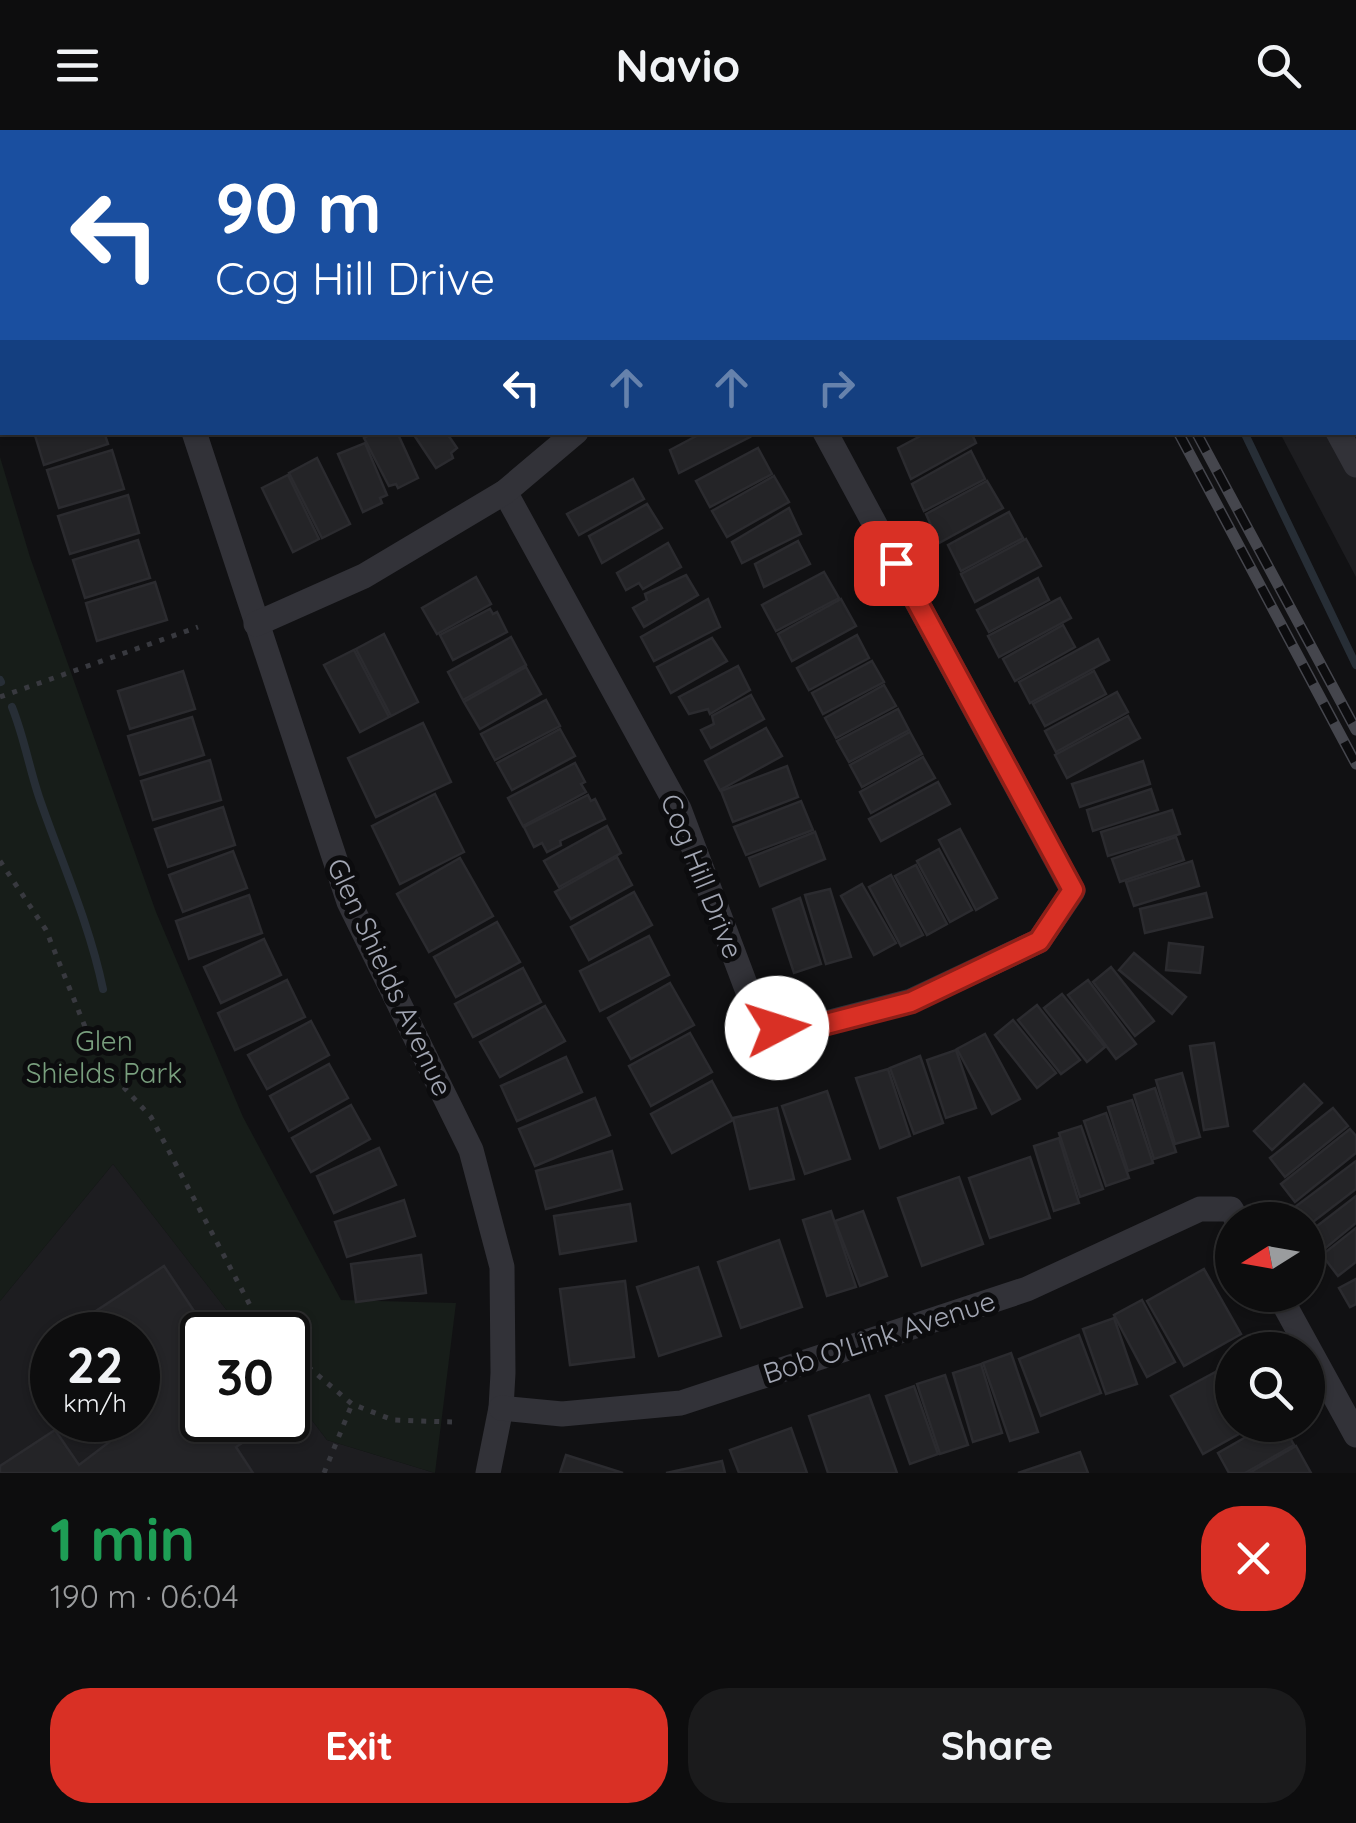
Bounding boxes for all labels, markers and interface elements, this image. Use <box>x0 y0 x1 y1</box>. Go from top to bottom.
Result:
text: Navio <box>616 37 740 93</box>
icon: menu <box>50 38 105 93</box>
icon: search <box>1251 38 1306 93</box>
text: 90 m <box>215 163 382 251</box>
icon: left <box>50 170 180 300</box>
text: Cog Hill Drive <box>215 250 495 306</box>
icon: left <box>494 360 549 415</box>
icon: ahead <box>599 360 654 415</box>
icon: ahead <box>704 360 759 415</box>
icon: right <box>809 360 864 415</box>
pin <box>854 521 939 606</box>
icon: arrive <box>869 536 924 591</box>
street label: Cog Hill Drive <box>654 788 751 963</box>
street label: Glen Shields Avenue <box>320 852 461 1101</box>
position arrow <box>725 976 829 1080</box>
park label: Glen Shields Park <box>26 1023 182 1090</box>
north arrow <box>1215 1202 1325 1312</box>
map controls <box>1215 1202 1325 1442</box>
street label: Bob O'Link Avenue <box>758 1282 999 1391</box>
speed limit sign: 30 <box>180 1312 310 1442</box>
button: search <box>1215 1332 1325 1442</box>
text: 22 <box>67 1333 123 1396</box>
text: km/h <box>63 1387 127 1418</box>
text: 1 min <box>50 1501 195 1576</box>
button: close <box>1201 1506 1306 1611</box>
text: 190 m · 06:04 <box>50 1576 239 1616</box>
button: Exit <box>50 1688 668 1803</box>
button: Share <box>688 1688 1306 1803</box>

